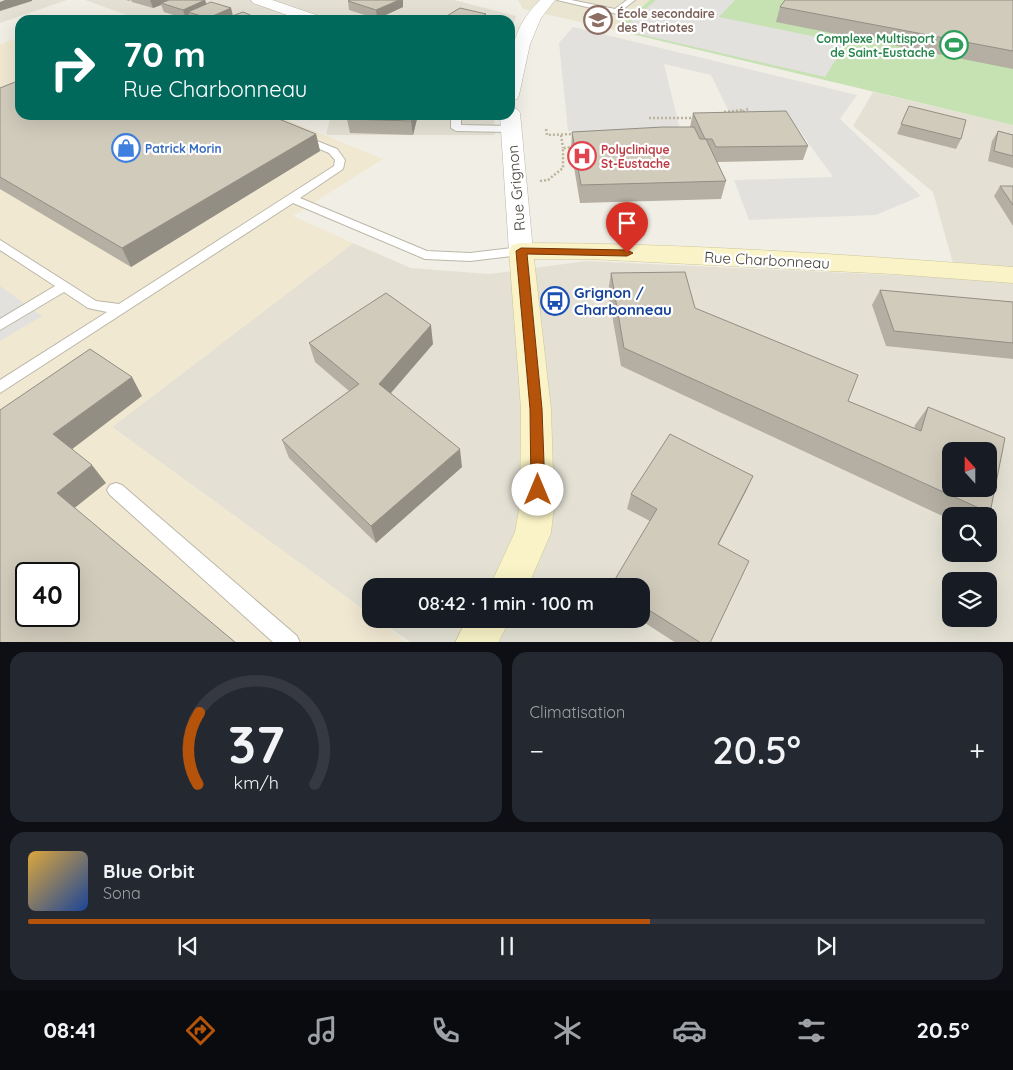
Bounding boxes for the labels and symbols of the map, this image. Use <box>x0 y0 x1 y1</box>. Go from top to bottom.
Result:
school or university icon: École secondaire des Patriotes <box>583 5 613 35</box>
place label: École secondaire des Patriotes <box>617 6 715 35</box>
sports icon: Complexe Multisport de Saint-Eustache <box>939 30 969 60</box>
place label: Complexe Multisport de Saint-Eustache <box>816 31 935 60</box>
shop icon: Patrick Morin <box>111 133 141 163</box>
place label: Patrick Morin <box>145 141 222 156</box>
hospital icon: Polyclinique St-Eustache <box>567 141 597 171</box>
place label: Polyclinique St-Eustache <box>601 142 670 171</box>
street label: Rue Grignon <box>503 144 529 232</box>
pin <box>606 202 648 253</box>
street label: Rue Charbonneau <box>704 247 830 273</box>
place label: Grignon / Charbonneau <box>574 283 672 319</box>
bus stop icon: Grignon / Charbonneau <box>540 286 570 316</box>
north arrow <box>942 442 998 498</box>
position arrow <box>511 463 563 515</box>
speed limit sign: 40 <box>15 562 80 627</box>

